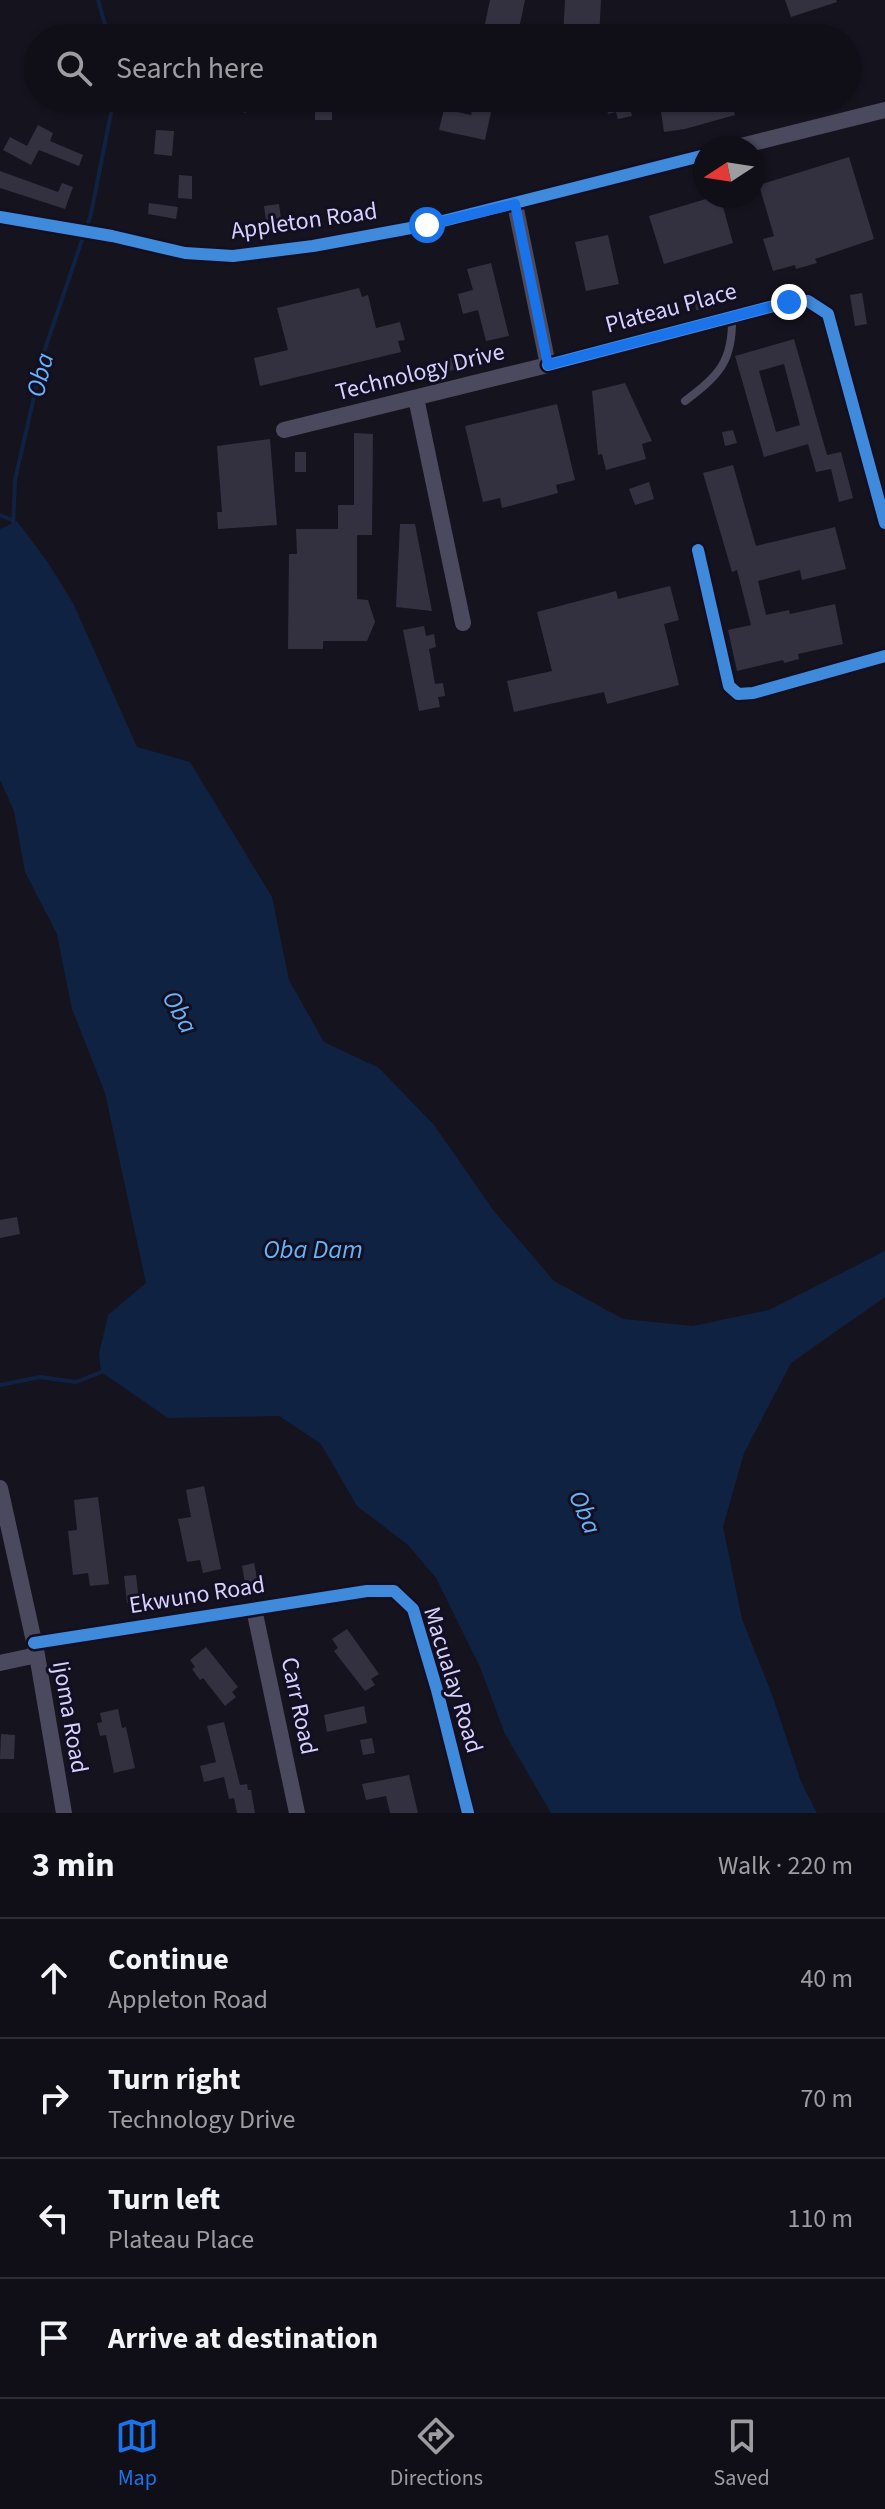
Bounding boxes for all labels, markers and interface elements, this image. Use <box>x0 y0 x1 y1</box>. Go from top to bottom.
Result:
search box <box>24 24 861 112</box>
icon: search <box>52 46 96 90</box>
text: Search here <box>116 47 264 90</box>
north arrow <box>693 136 765 208</box>
street label: Appleton Road <box>228 193 380 249</box>
route start <box>409 207 445 243</box>
street label: Plateau Place <box>601 274 741 342</box>
route end <box>771 284 807 320</box>
street label: Technology Drive <box>332 334 508 410</box>
water label: Oba <box>17 349 63 401</box>
water label: Oba <box>153 984 207 1040</box>
water label: Oba Dam <box>263 1231 363 1268</box>
water label: Oba <box>559 1484 611 1540</box>
street label: Ekwuno Road <box>126 1567 268 1623</box>
street label: Macualay Road <box>414 1603 492 1757</box>
street label: Carr Road <box>272 1654 326 1758</box>
street label: Ijoma Road <box>43 1658 97 1776</box>
text: 3 min <box>32 1841 115 1890</box>
text: Walk · 220 m <box>718 1847 853 1884</box>
text: Continue <box>108 1938 229 1981</box>
icon: ahead <box>32 1956 76 2000</box>
text: 40 m <box>800 1960 853 1997</box>
text: Appleton Road <box>108 1981 268 2018</box>
text: Turn right <box>108 2058 240 2101</box>
icon: right <box>32 2076 76 2120</box>
text: 70 m <box>800 2080 853 2117</box>
text: Technology Drive <box>108 2101 295 2138</box>
text: Turn left <box>108 2178 220 2221</box>
icon: left <box>32 2196 76 2240</box>
text: 110 m <box>787 2200 853 2237</box>
text: Plateau Place <box>108 2221 254 2258</box>
icon: arrive <box>32 2316 76 2360</box>
text: Arrive at destination <box>108 2317 378 2360</box>
tab: Map <box>115 2414 159 2494</box>
tab: Directions <box>390 2414 483 2494</box>
tab: Saved <box>714 2414 770 2494</box>

